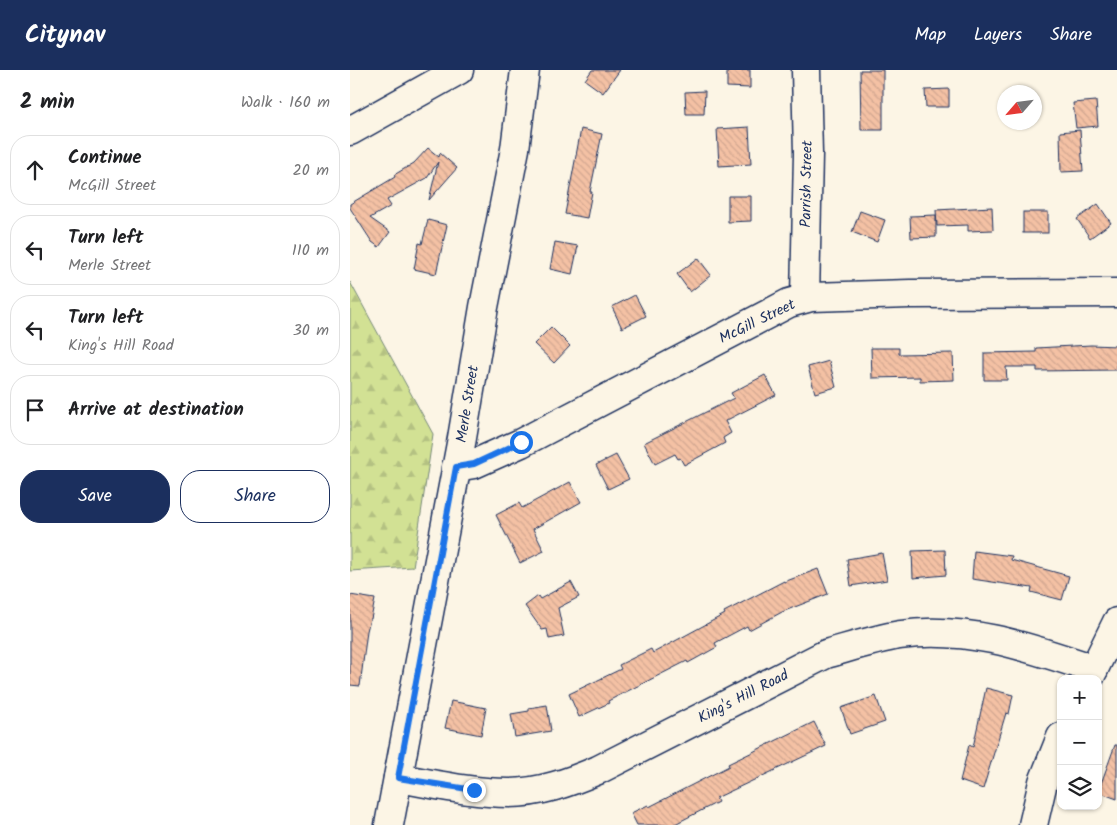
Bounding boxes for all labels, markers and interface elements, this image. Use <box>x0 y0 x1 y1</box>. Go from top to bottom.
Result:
text: Citynav <box>25 16 105 55</box>
text: Map <box>915 21 946 50</box>
text: Layers <box>974 21 1022 50</box>
text: Share <box>1050 21 1092 50</box>
north arrow <box>997 85 1042 130</box>
text: 2 min <box>20 86 75 119</box>
text: Walk · 160 m <box>241 90 330 115</box>
street label: Parrish Street <box>794 140 820 228</box>
text: Continue <box>68 143 141 173</box>
icon: ahead <box>21 156 49 184</box>
text: 20 m <box>293 158 329 183</box>
text: McGill Street <box>68 173 156 198</box>
text: Turn left <box>68 223 143 253</box>
icon: left <box>21 236 49 264</box>
text: 110 m <box>292 238 329 263</box>
text: Merle Street <box>68 253 151 278</box>
street label: McGill Street <box>715 293 800 351</box>
text: Turn left <box>68 303 143 333</box>
icon: left <box>21 316 49 344</box>
text: 30 m <box>293 318 329 343</box>
text: King's Hill Road <box>68 333 174 358</box>
street label: Merle Street <box>450 364 486 445</box>
text: Arrive at destination <box>68 395 244 425</box>
icon: arrive <box>21 396 49 424</box>
route start <box>510 431 533 454</box>
button: Save <box>20 470 170 523</box>
button: Share <box>180 470 330 523</box>
street label: King's Hill Road <box>694 663 794 730</box>
map controls <box>1057 675 1102 810</box>
button: + <box>1057 675 1102 720</box>
button: − <box>1057 720 1102 765</box>
button: layers <box>1057 765 1102 810</box>
route end <box>463 779 486 802</box>

